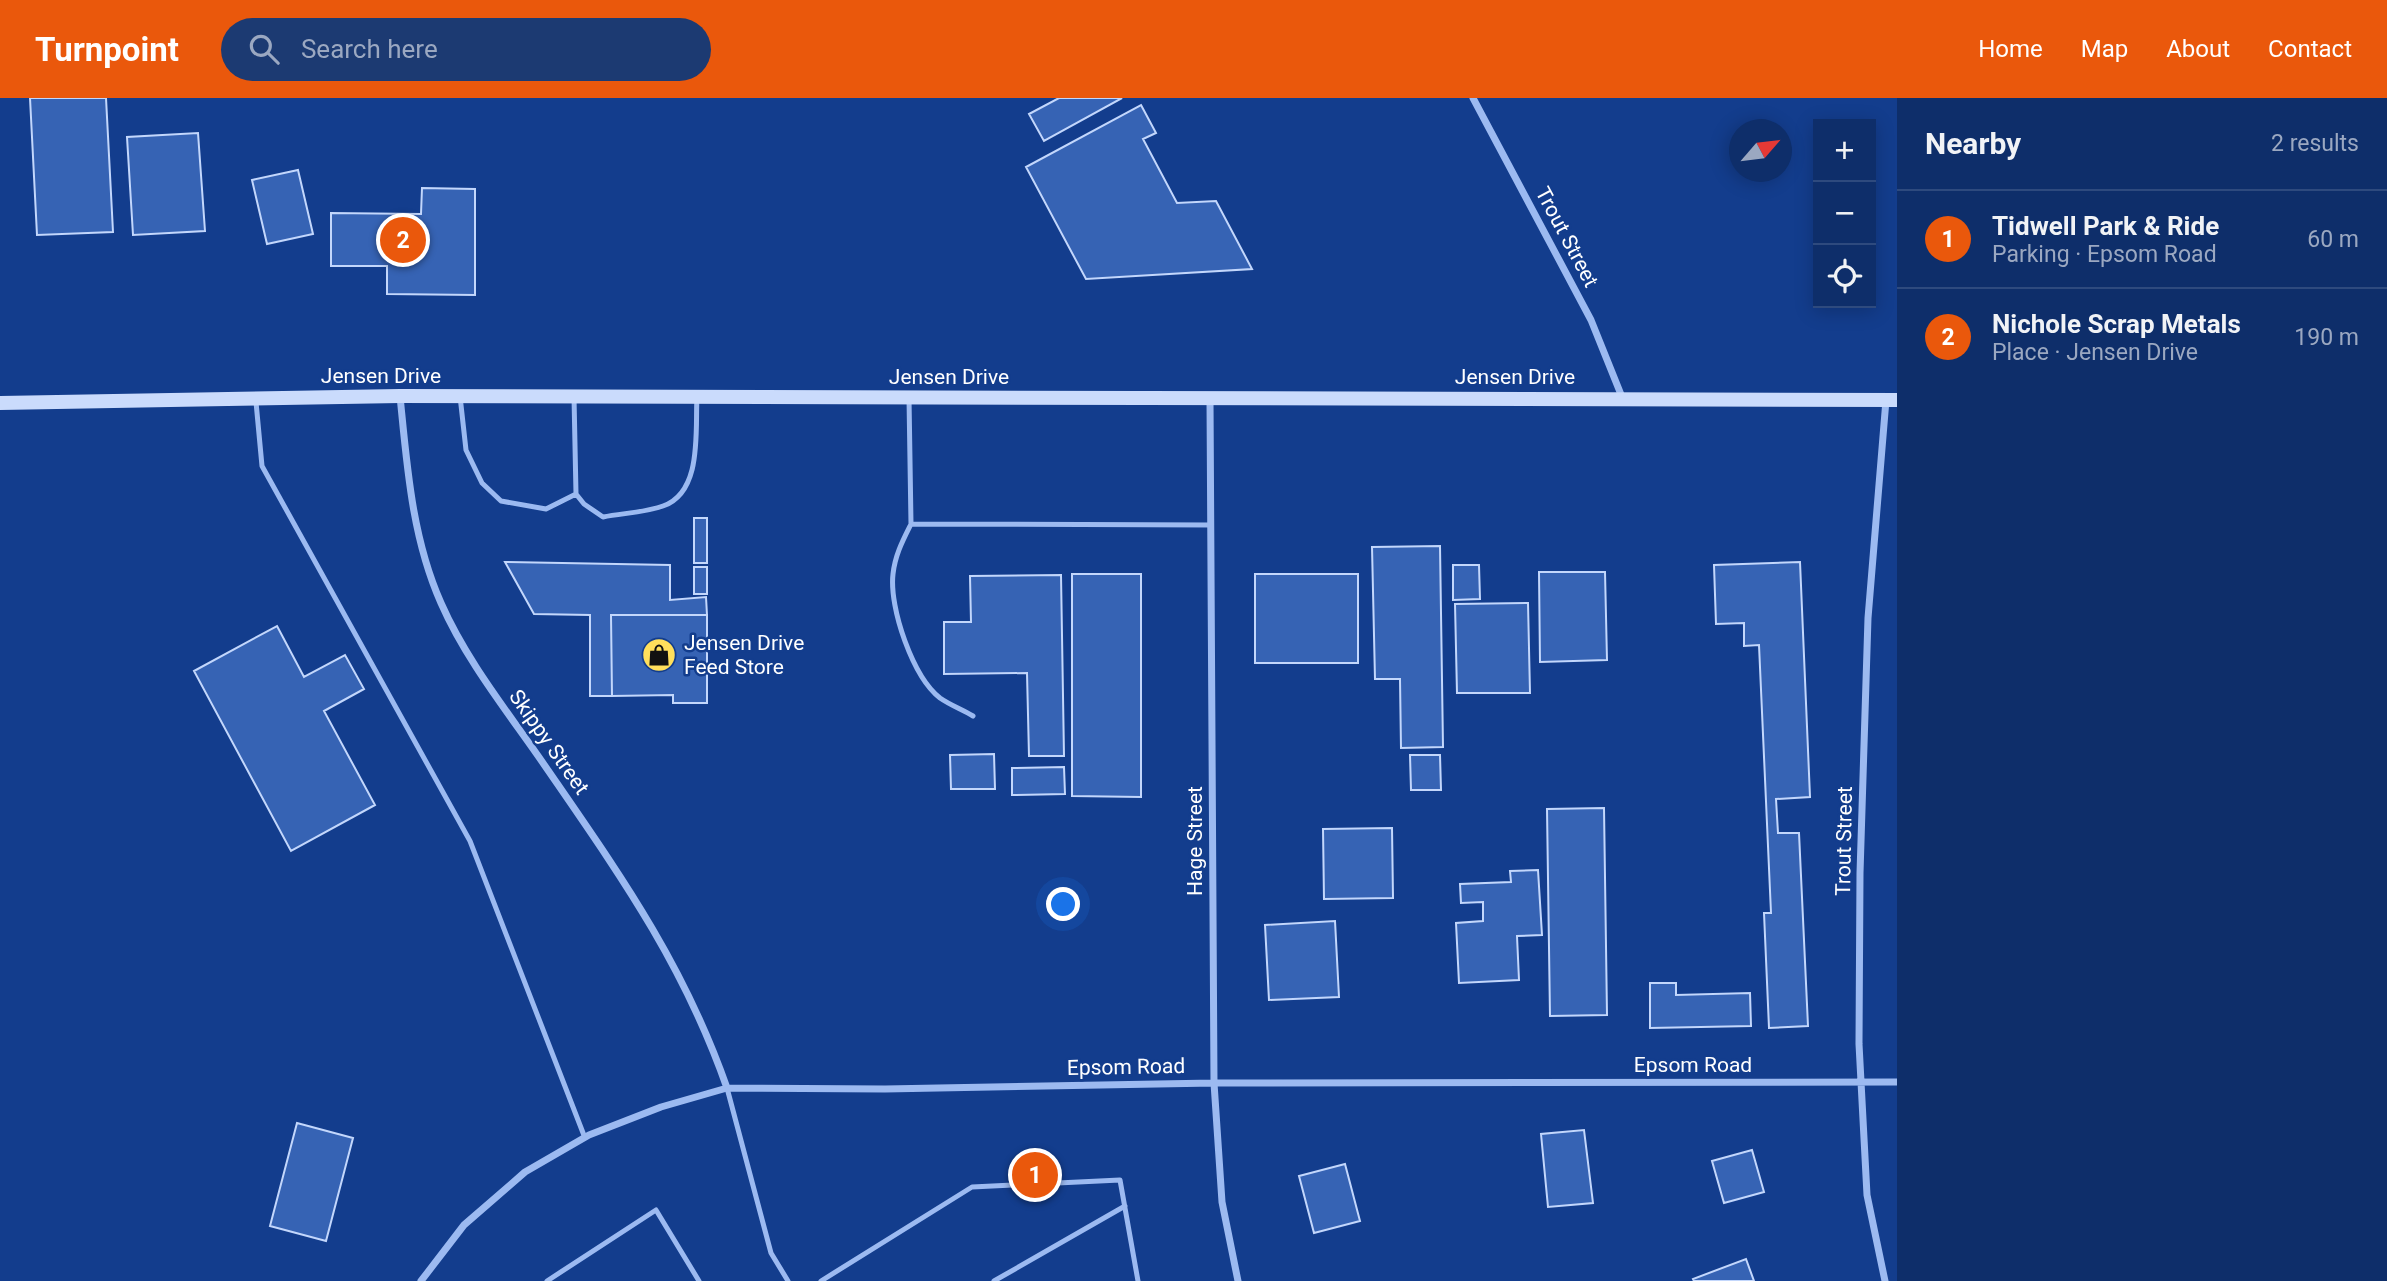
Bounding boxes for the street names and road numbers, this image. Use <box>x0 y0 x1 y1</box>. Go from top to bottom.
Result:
street label: Trout Street <box>1531 183 1603 291</box>
street label: Jensen Drive <box>321 364 441 388</box>
street label: Jensen Drive <box>889 365 1009 389</box>
street label: Jensen Drive <box>1455 365 1575 389</box>
street label: Skippy Street <box>504 685 594 799</box>
street label: Hage Street <box>1183 786 1207 896</box>
street label: Trout Street <box>1831 786 1857 896</box>
street label: Epsom Road <box>1634 1053 1752 1077</box>
street label: Epsom Road <box>1067 1054 1185 1080</box>

